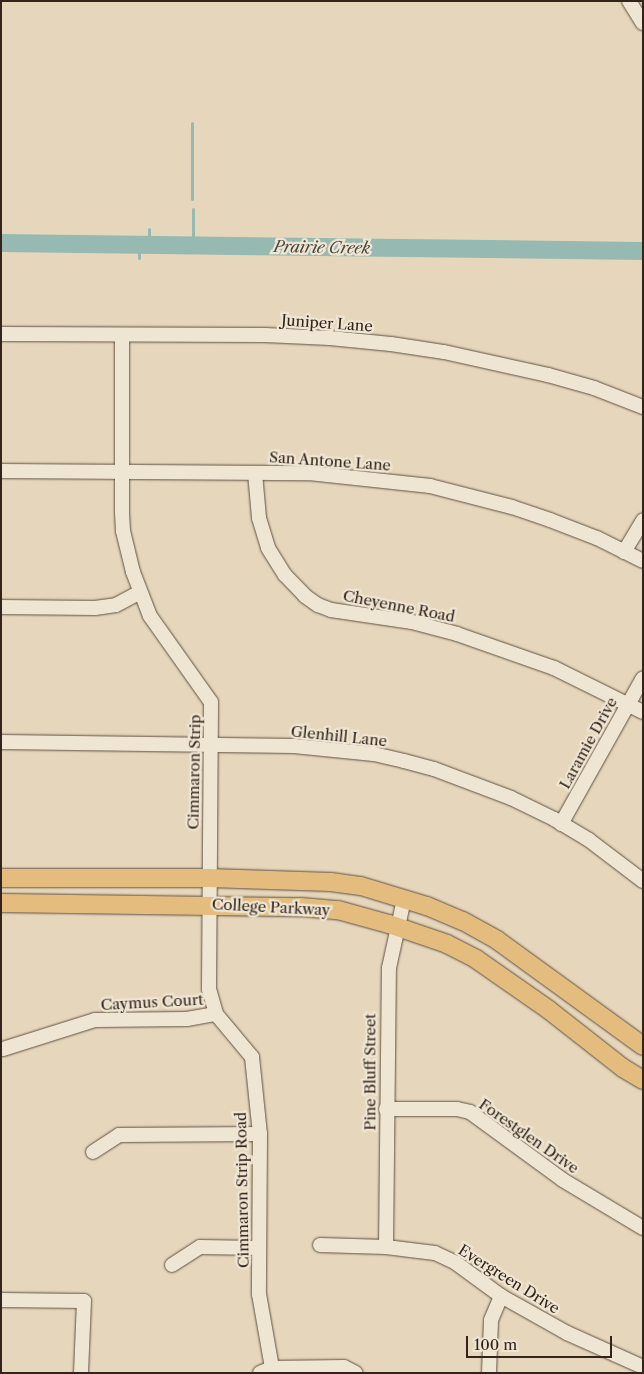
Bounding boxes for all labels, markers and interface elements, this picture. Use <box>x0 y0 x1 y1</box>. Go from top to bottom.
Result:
water label: Prairie Creek <box>274 237 370 257</box>
street label: Juniper Lane <box>281 311 373 335</box>
street label: San Antone Lane <box>268 448 392 474</box>
street label: Cheyenne Road <box>341 586 457 626</box>
street label: Laramie Drive <box>555 694 621 792</box>
street label: Cimmaron Strip <box>184 714 204 830</box>
street label: Glenhill Lane <box>290 722 388 750</box>
street label: College Parkway <box>211 895 331 919</box>
street label: Caymus Court <box>100 990 204 1014</box>
street label: Pine Bluff Street <box>361 1013 379 1131</box>
street label: Forestglen Drive <box>476 1095 582 1177</box>
street label: Cimmaron Strip Road <box>232 1112 252 1268</box>
street label: Evergreen Drive <box>455 1241 563 1317</box>
scale bar <box>469 1326 615 1358</box>
text: 100 m <box>474 1335 517 1354</box>

